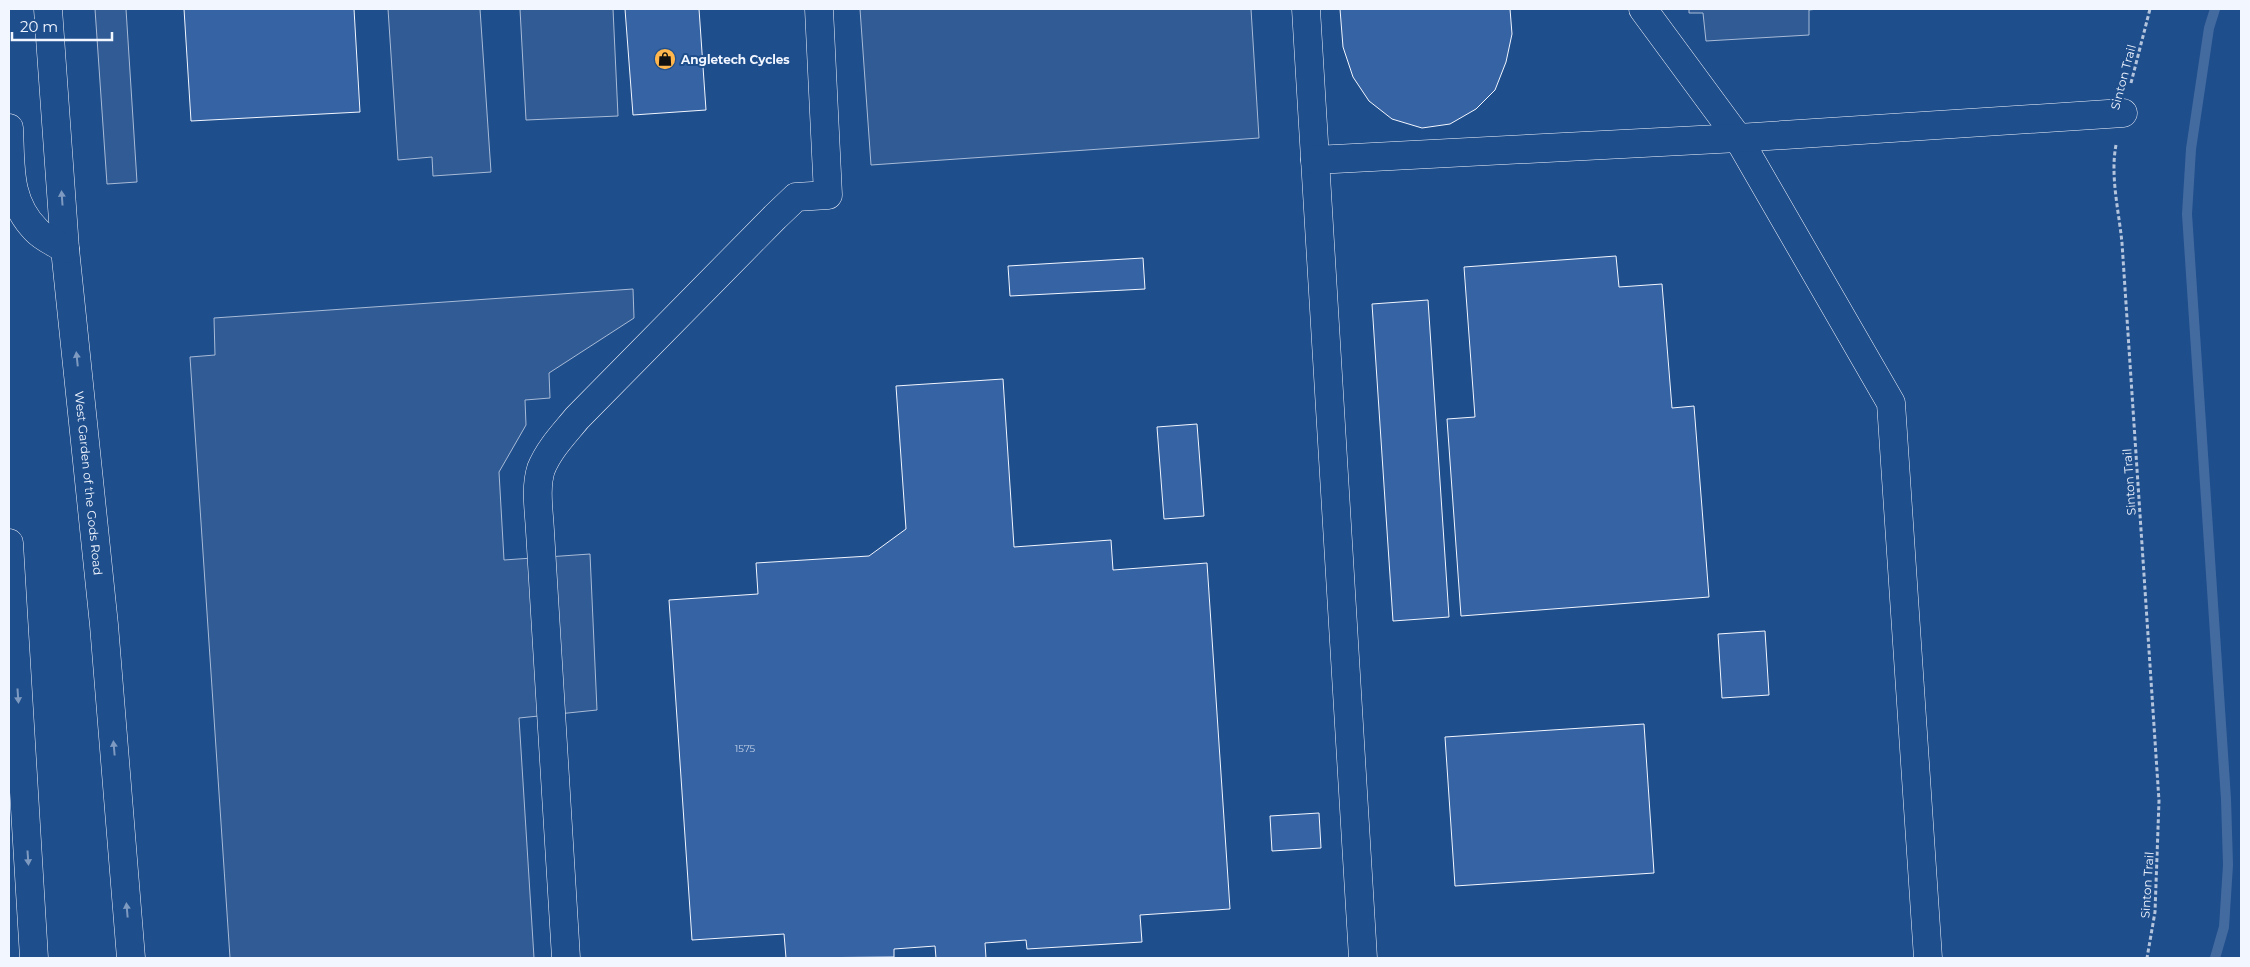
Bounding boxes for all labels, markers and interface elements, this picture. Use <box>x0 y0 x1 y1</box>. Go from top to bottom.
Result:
scale bar <box>12 10 112 42</box>
text: 20 m <box>20 17 58 36</box>
street label: Sinton Trail <box>2107 43 2139 111</box>
shop icon: Angletech Cycles <box>653 47 677 71</box>
place label: Angletech Cycles <box>680 52 790 67</box>
one-way arrow <box>57 189 65 205</box>
one-way arrow <box>72 351 80 367</box>
street label: West Garden of the Gods Road <box>72 390 106 576</box>
street label: Sinton Trail <box>2119 448 2139 516</box>
one-way arrow <box>15 688 23 704</box>
one-way arrow <box>109 739 117 755</box>
house number: 1575 <box>735 742 756 755</box>
one-way arrow <box>25 851 33 867</box>
street label: Sinton Trail <box>2137 851 2157 919</box>
one-way arrow <box>123 901 131 917</box>

